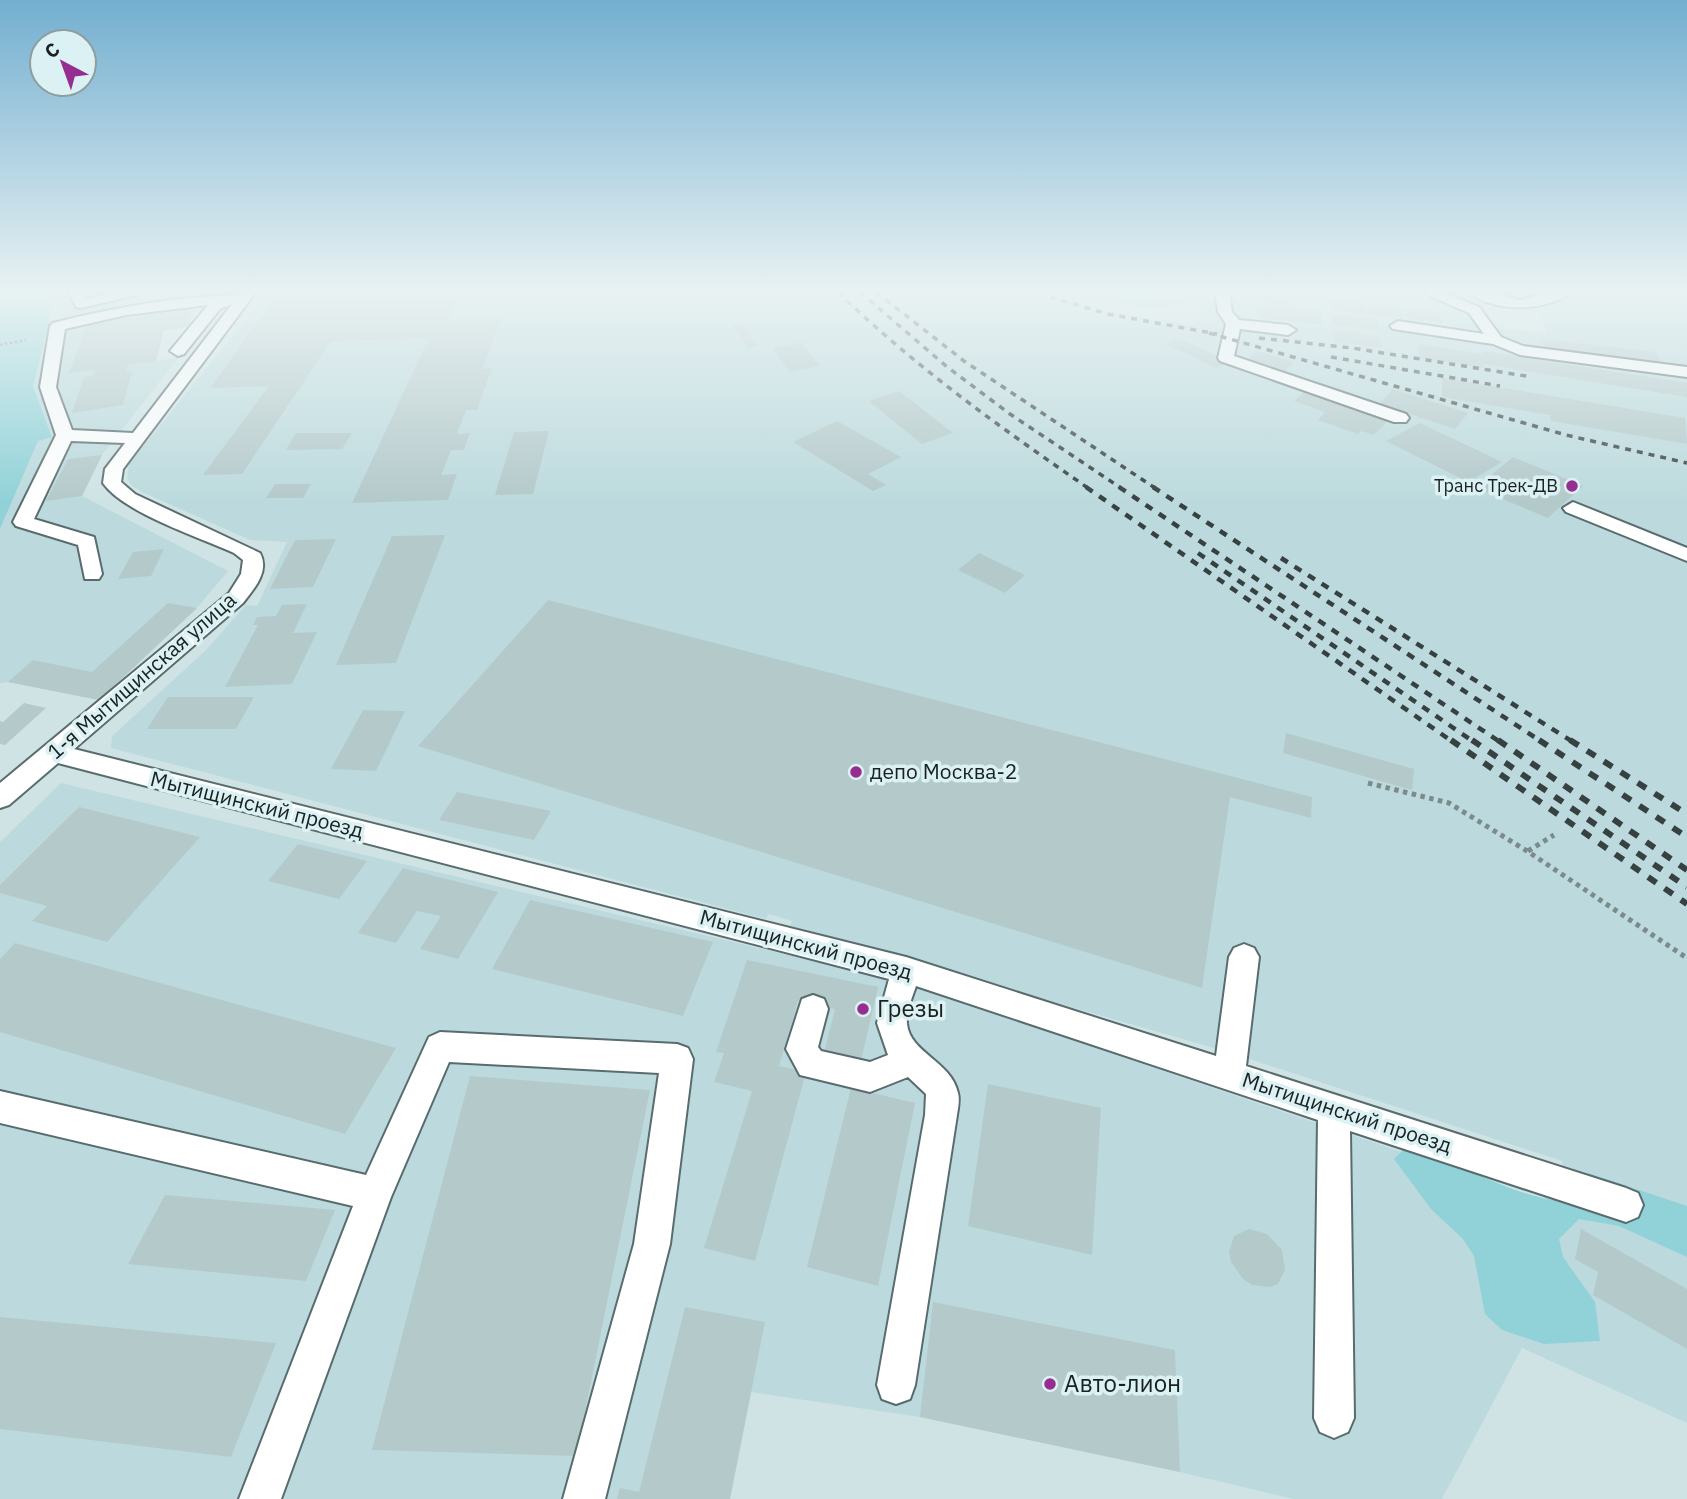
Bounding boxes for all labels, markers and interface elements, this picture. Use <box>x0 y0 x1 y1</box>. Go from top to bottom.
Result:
north arrow <box>28 28 98 98</box>
text: С <box>39 37 64 63</box>
place label: Транс Трек-ДВ <box>1434 474 1558 497</box>
marker: Транс Трек-ДВ <box>1564 478 1580 494</box>
street label: 1-я Мытищинская улица <box>41 586 242 765</box>
place label: депо Москва-2 <box>870 757 1017 785</box>
street label: Мытищинский проезд <box>148 764 367 844</box>
marker: депо Москва-2 <box>848 764 864 780</box>
street label: Мытищинский проезд <box>697 902 916 986</box>
place label: Грезы <box>877 992 944 1024</box>
marker: Грезы <box>855 1001 871 1017</box>
street label: Мытищинский проезд <box>1239 1065 1456 1159</box>
place label: Авто-лион <box>1064 1367 1181 1399</box>
marker: Авто-лион <box>1042 1376 1058 1392</box>

